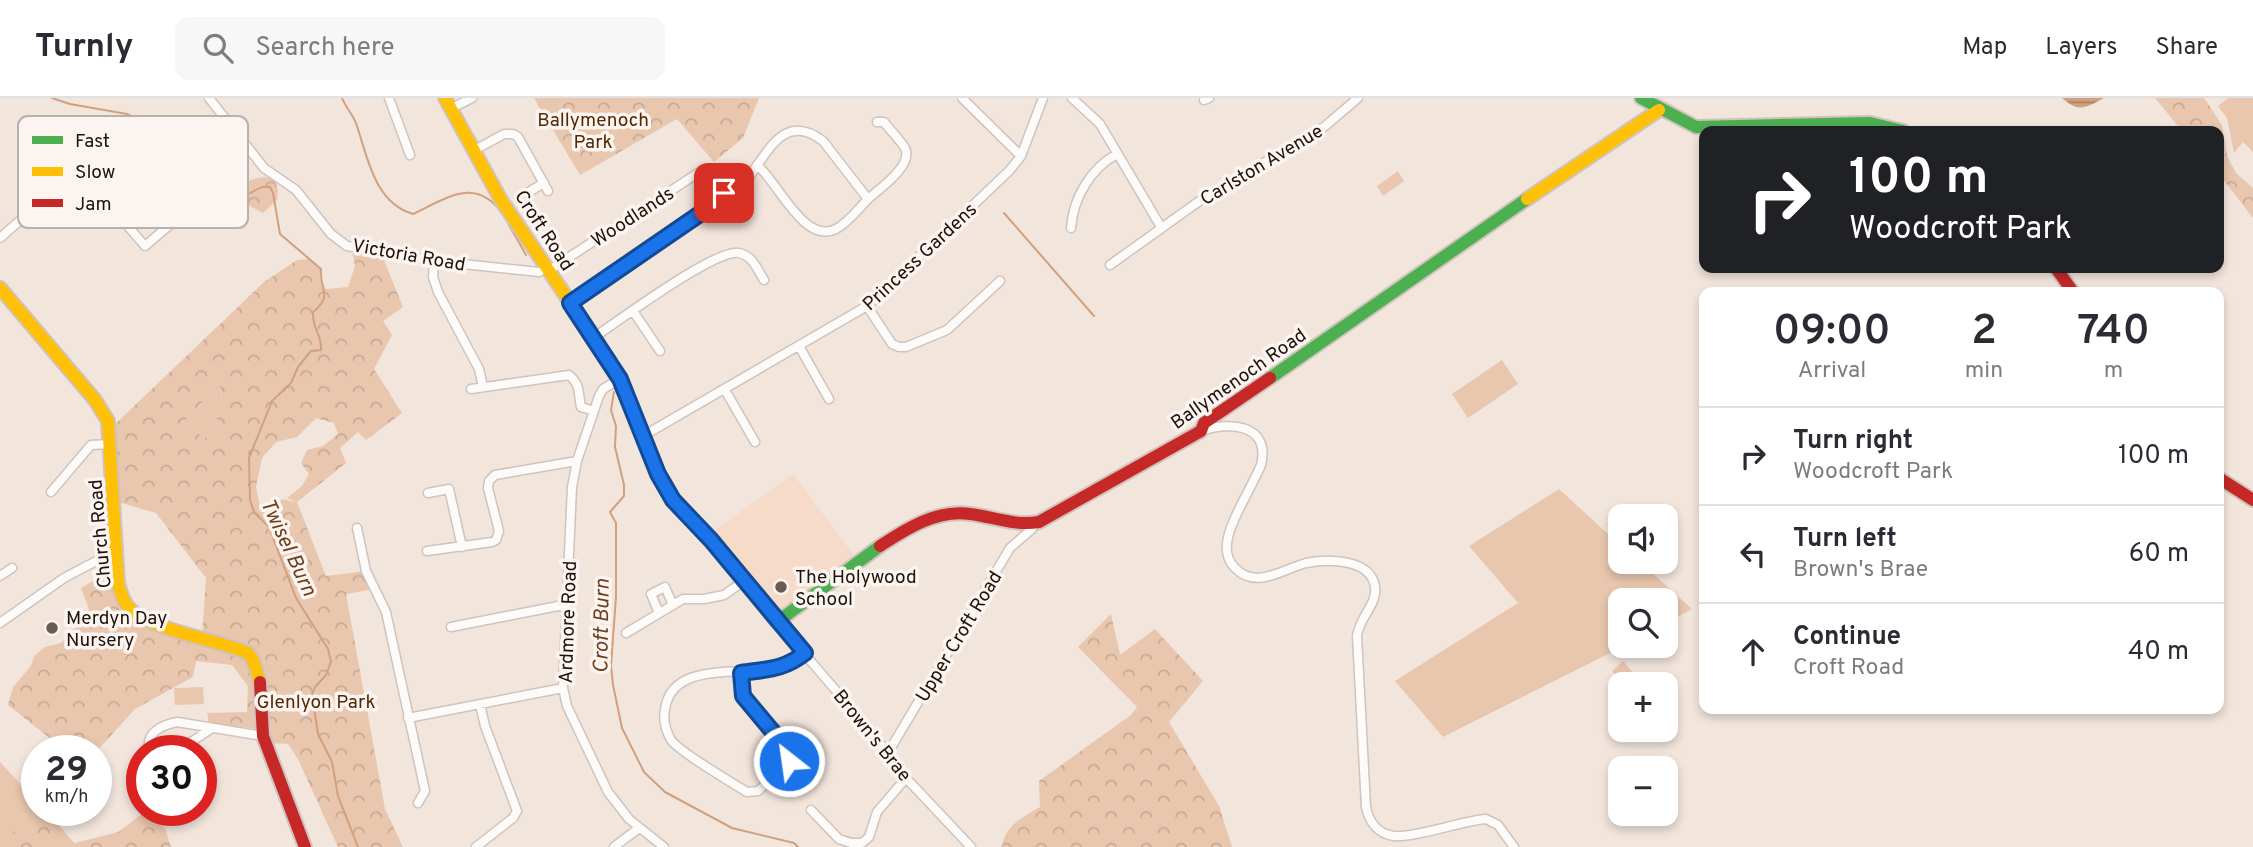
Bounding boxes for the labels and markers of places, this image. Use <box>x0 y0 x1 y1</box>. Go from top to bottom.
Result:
pin <box>694 163 754 223</box>
place label: The Holywood School <box>795 566 917 612</box>
marker: The Holywood School <box>773 579 789 595</box>
place label: Merdyn Day Nursery <box>66 607 167 653</box>
marker: Merdyn Day Nursery <box>44 620 60 636</box>

